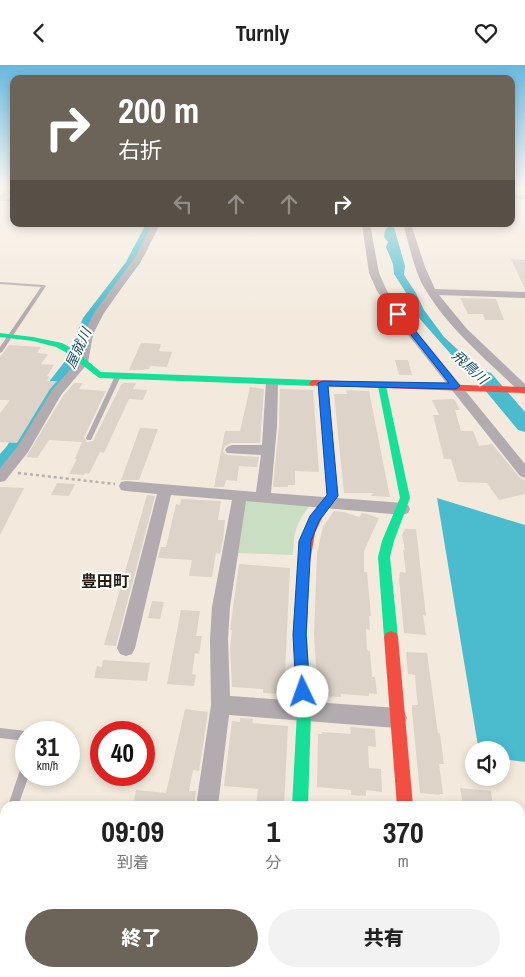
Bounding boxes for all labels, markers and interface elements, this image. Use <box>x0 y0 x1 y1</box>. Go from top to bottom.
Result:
text: Turnly <box>236 18 289 48</box>
icon: back <box>25 19 53 47</box>
icon: heart <box>472 19 500 47</box>
text: 200 m <box>118 87 199 134</box>
icon: right <box>35 95 100 160</box>
text: 右折 <box>118 135 162 165</box>
icon: left <box>169 190 197 218</box>
icon: ahead <box>222 190 250 218</box>
icon: ahead <box>275 190 303 218</box>
icon: right <box>328 190 356 218</box>
pin <box>377 293 419 335</box>
icon: arrive <box>384 300 412 328</box>
water label: 屋就川 <box>61 323 96 371</box>
water label: 飛鳥川 <box>448 346 493 389</box>
district label: 豊田町 <box>81 570 129 592</box>
position arrow <box>276 665 328 717</box>
speed limit sign: 40 <box>90 721 155 786</box>
text: 31 <box>36 730 59 764</box>
map controls <box>465 741 510 786</box>
button: sound <box>465 741 510 786</box>
text: km/h <box>37 758 58 774</box>
text: 09:09 <box>101 811 164 851</box>
text: 1 <box>267 811 280 851</box>
text: 370 <box>383 812 424 852</box>
text: m <box>398 850 409 872</box>
text: 到着 <box>117 851 149 873</box>
text: 分 <box>265 851 281 873</box>
button: 終了 <box>25 909 258 967</box>
button: 共有 <box>268 909 500 967</box>

